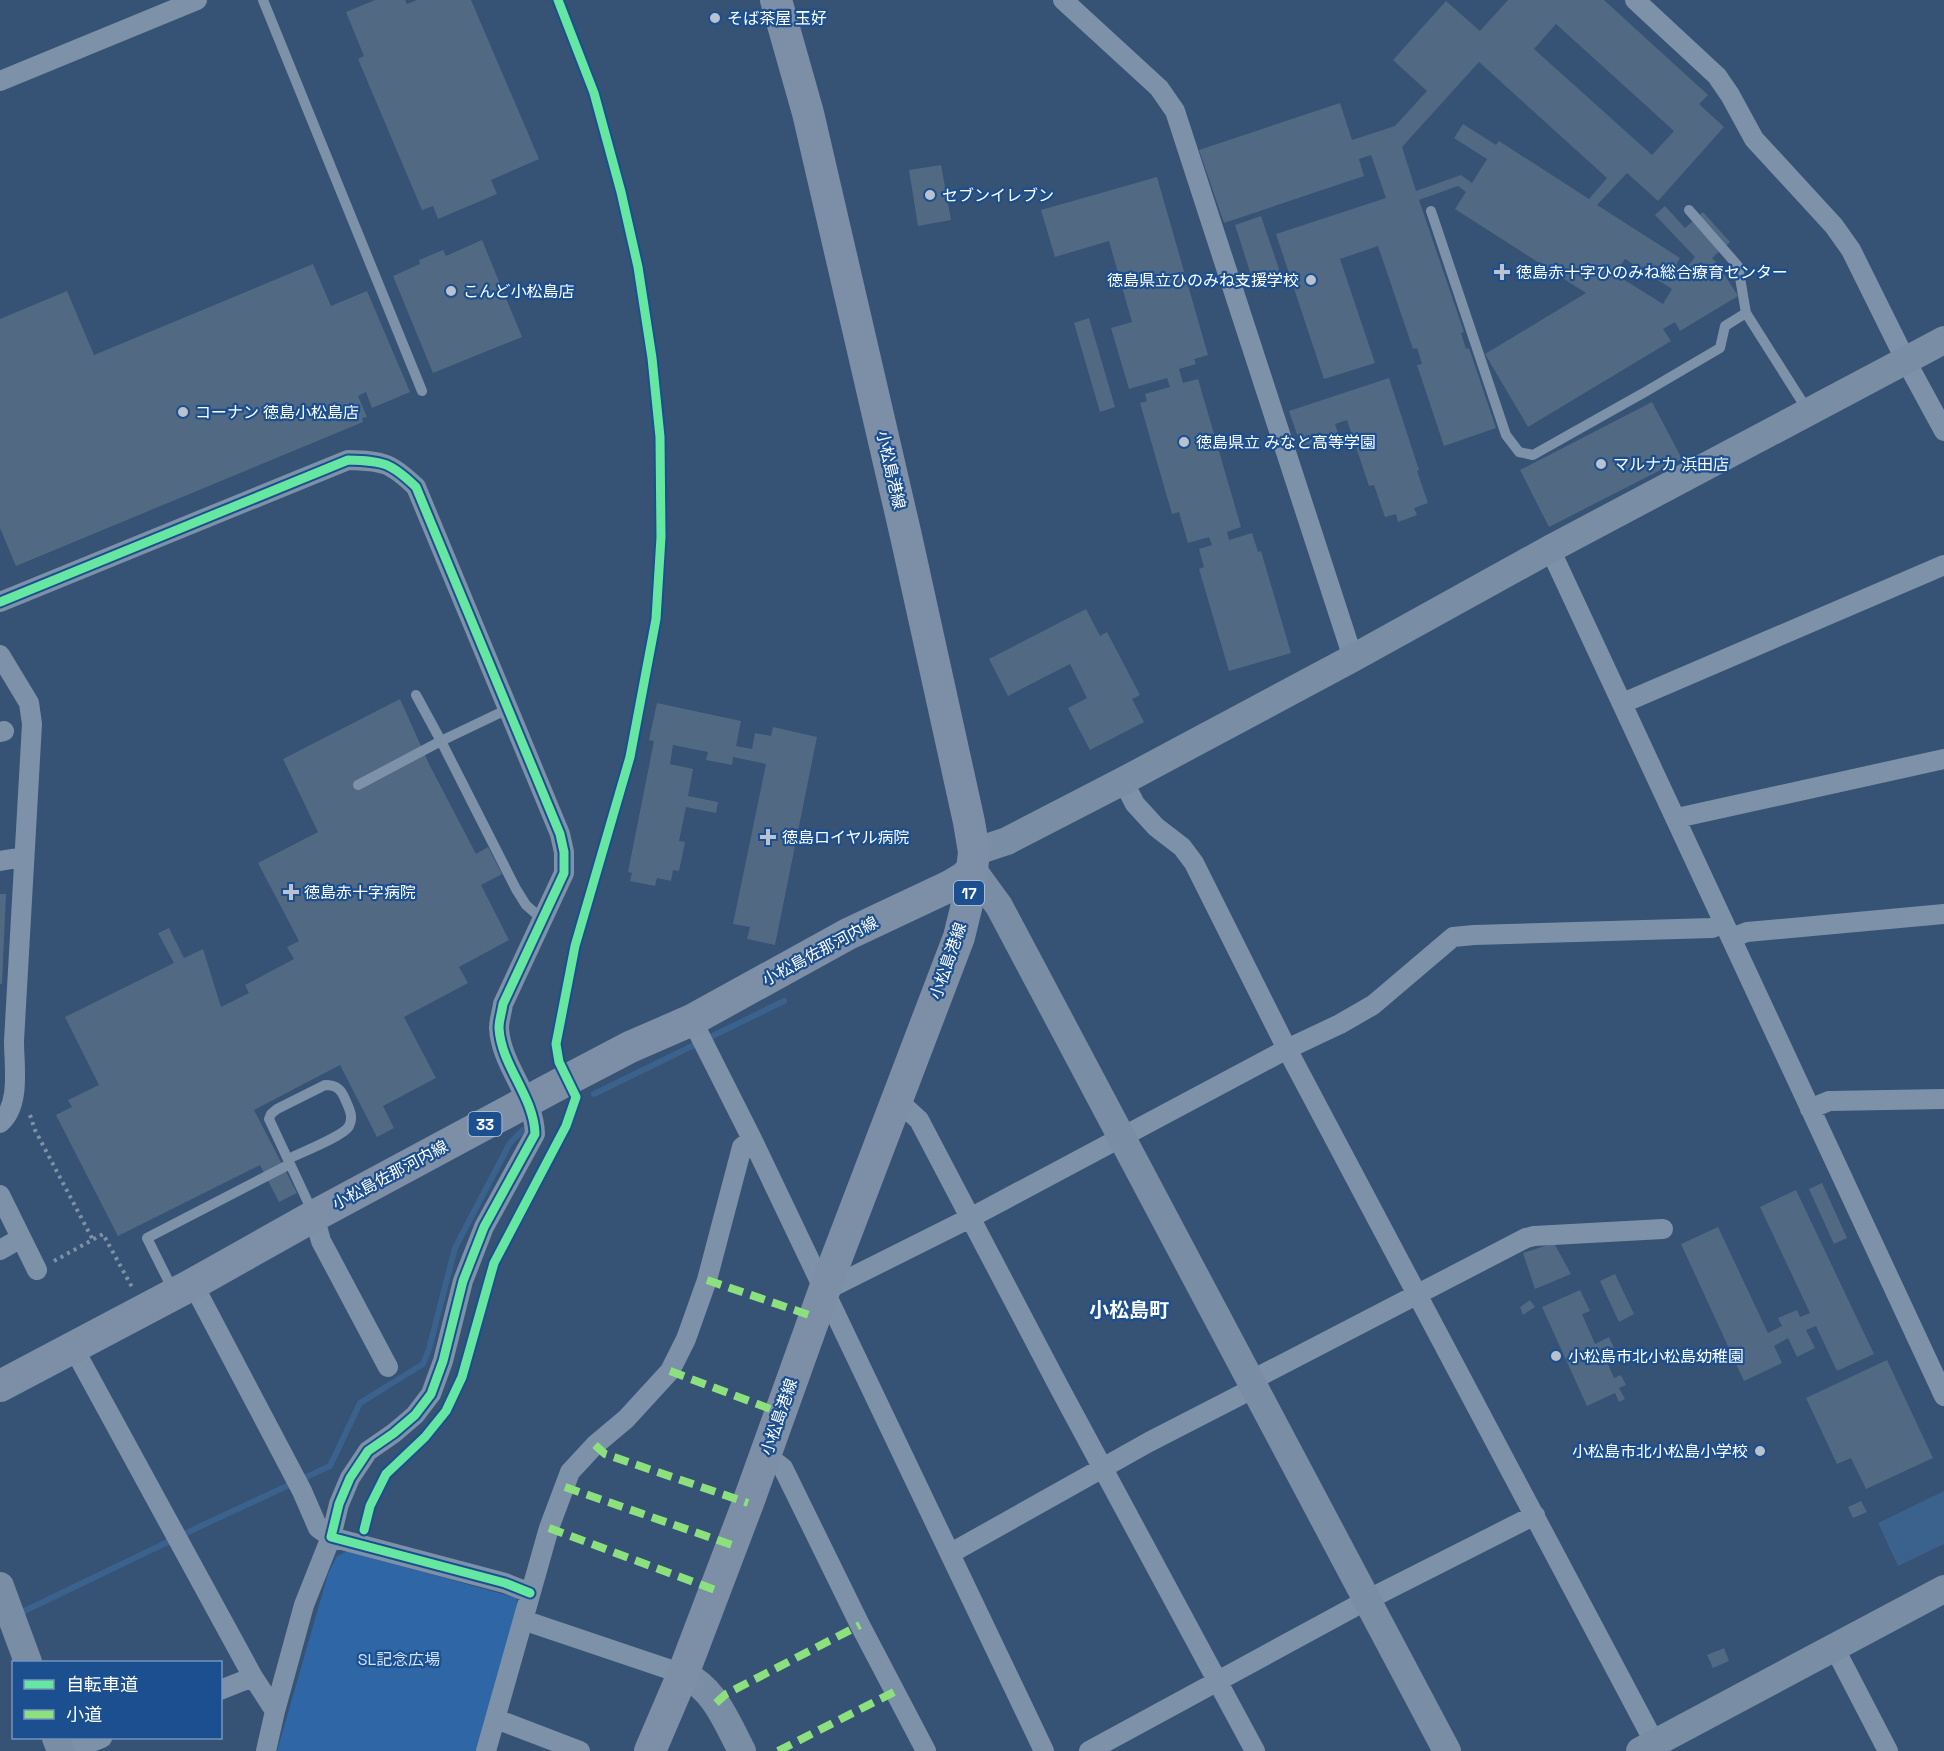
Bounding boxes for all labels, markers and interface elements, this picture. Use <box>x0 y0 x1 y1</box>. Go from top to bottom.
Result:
place label: そば茶屋 玉好 <box>727 8 827 29</box>
marker: そば茶屋 玉好 <box>708 11 722 25</box>
place label: セブンイレブン <box>942 185 1054 206</box>
marker: セブンイレブン <box>923 188 937 202</box>
place label: 徳島赤十字ひのみね総合療育センター <box>1516 262 1788 283</box>
marker: 徳島赤十字ひのみね総合療育センター <box>1493 263 1511 281</box>
place label: 徳島県立ひのみね支援学校 <box>1107 270 1299 291</box>
marker: 徳島県立ひのみね支援学校 <box>1304 273 1318 287</box>
place label: こんど小松島店 <box>463 281 575 302</box>
marker: こんど小松島店 <box>444 284 458 298</box>
place label: コーナン 徳島小松島店 <box>195 402 359 423</box>
marker: コーナン 徳島小松島店 <box>176 405 190 419</box>
street label: 小松島港線 <box>872 429 910 511</box>
place label: 徳島県立 みなと高等学園 <box>1196 432 1376 453</box>
marker: 徳島県立 みなと高等学園 <box>1177 435 1191 449</box>
place label: マルナカ 浜田店 <box>1613 454 1729 475</box>
marker: マルナカ 浜田店 <box>1594 457 1608 471</box>
place label: 徳島ロイヤル病院 <box>782 827 910 848</box>
marker: 徳島ロイヤル病院 <box>759 828 777 846</box>
road number: 17 <box>954 881 984 905</box>
place label: 徳島赤十字病院 <box>304 882 416 903</box>
marker: 徳島赤十字病院 <box>282 883 300 901</box>
street label: 小松島佐那河内線 <box>759 912 881 990</box>
street label: 小松島港線 <box>925 920 971 1002</box>
road number: 33 <box>468 1112 502 1136</box>
street label: 小松島佐那河内線 <box>329 1136 451 1214</box>
district label: 小松島町 <box>1089 1297 1169 1323</box>
place label: 小松島市北小松島幼稚園 <box>1568 1346 1744 1367</box>
marker: 小松島市北小松島幼稚園 <box>1549 1349 1563 1363</box>
street label: 小松島港線 <box>756 1376 802 1458</box>
place label: 小松島市北小松島小学校 <box>1572 1441 1748 1462</box>
marker: 小松島市北小松島小学校 <box>1753 1444 1767 1458</box>
park label: SL記念広場 <box>358 1649 440 1670</box>
legend <box>12 1661 222 1739</box>
text: 自転車道 <box>66 1673 138 1696</box>
text: 小道 <box>66 1703 102 1726</box>

